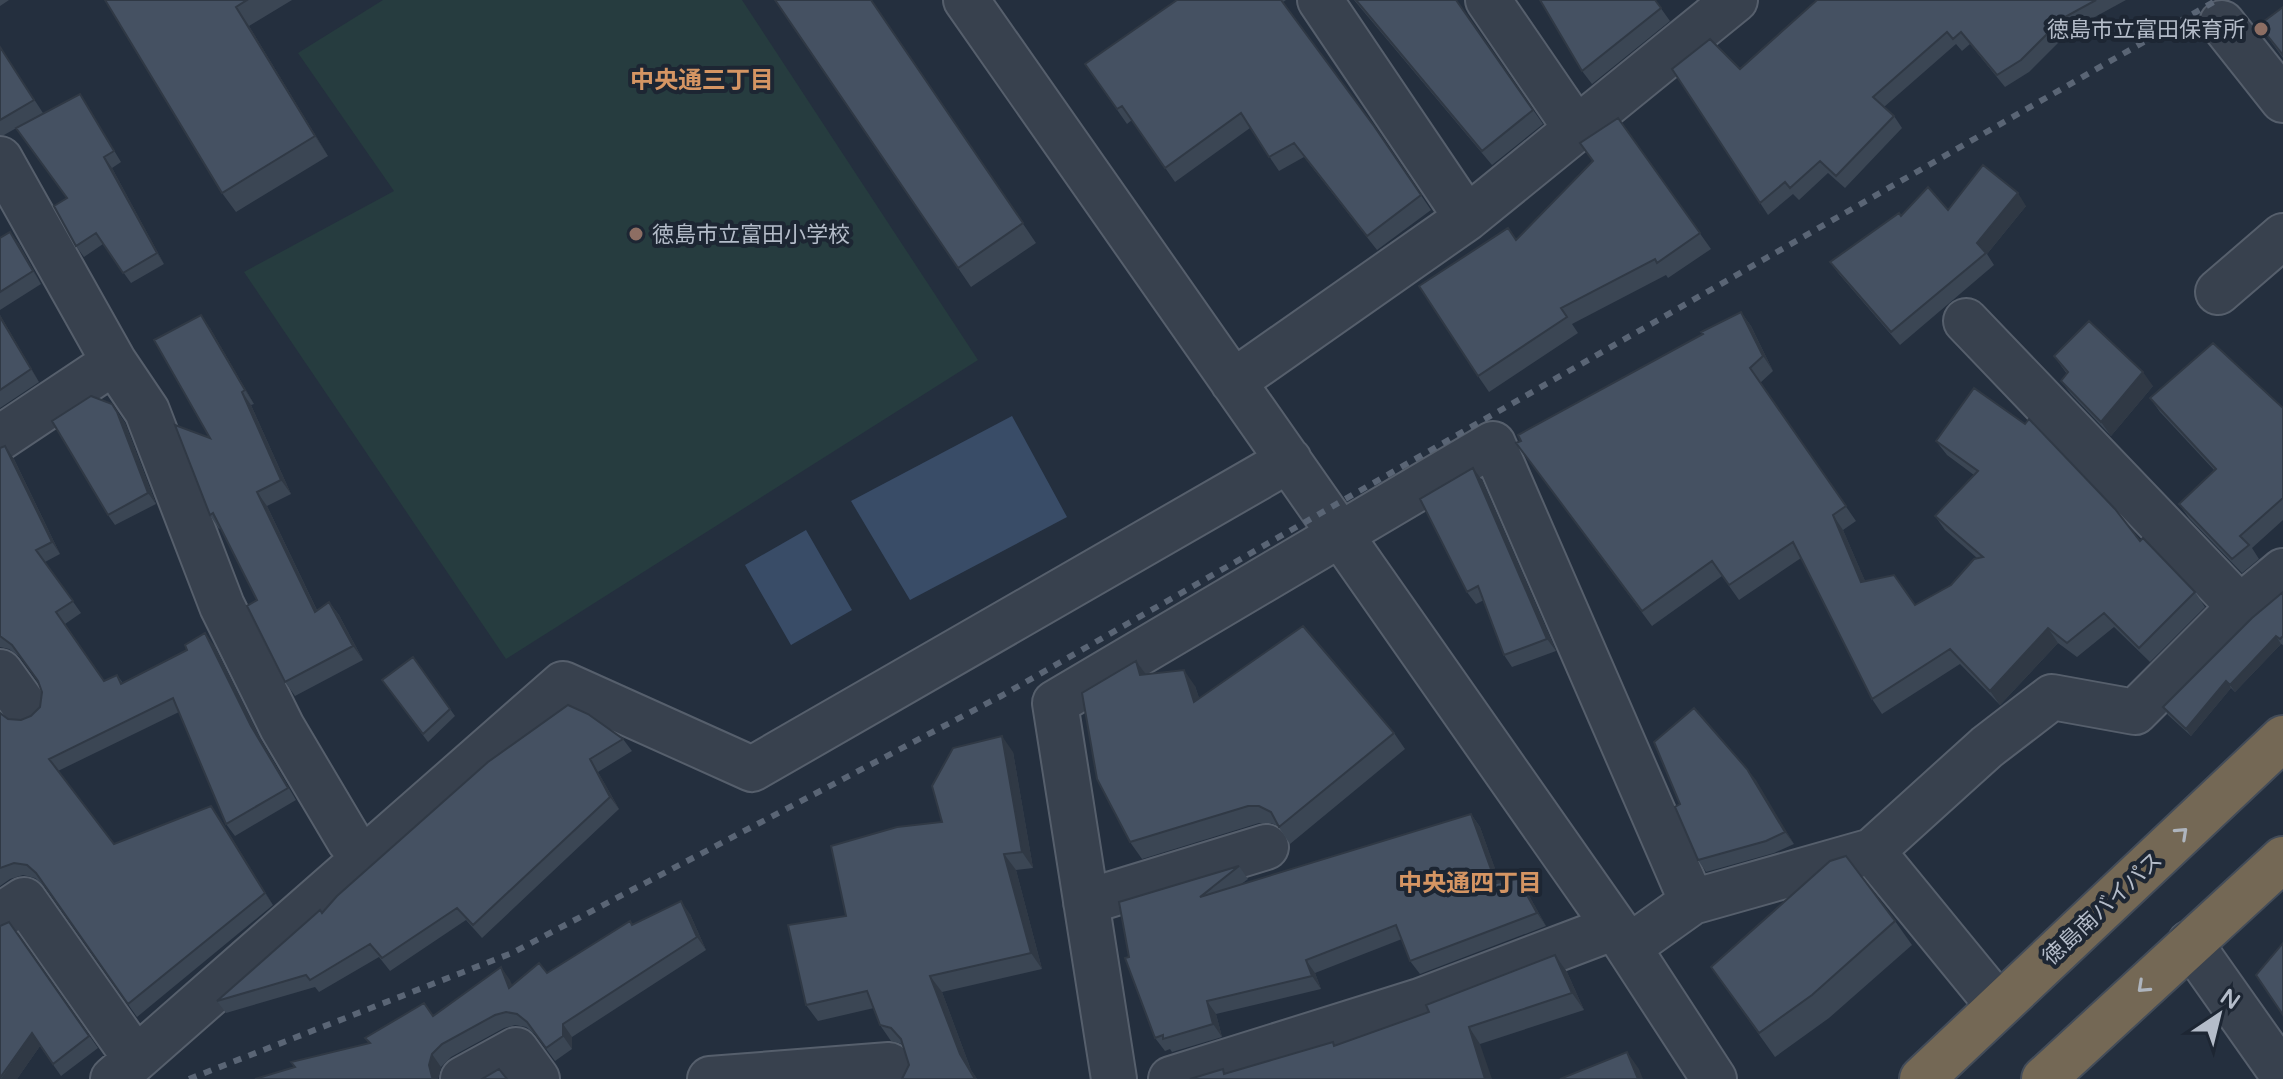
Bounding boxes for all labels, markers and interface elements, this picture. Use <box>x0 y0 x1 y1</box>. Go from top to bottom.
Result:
place label: 徳島市立富田保育所 <box>2047 17 2245 43</box>
marker: 徳島市立富田保育所 <box>2252 20 2270 38</box>
district label: 中央通三丁目 <box>630 66 774 95</box>
place label: 徳島市立富田小学校 <box>652 222 850 248</box>
marker: 徳島市立富田小学校 <box>627 225 645 243</box>
one-way arrow <box>2173 827 2187 842</box>
street label: 徳島南バイパス <box>2038 847 2168 971</box>
district label: 中央通四丁目 <box>1398 869 1542 898</box>
north arrow <box>2179 975 2259 1055</box>
one-way arrow <box>2137 977 2152 991</box>
text: N <box>2215 984 2245 1015</box>

